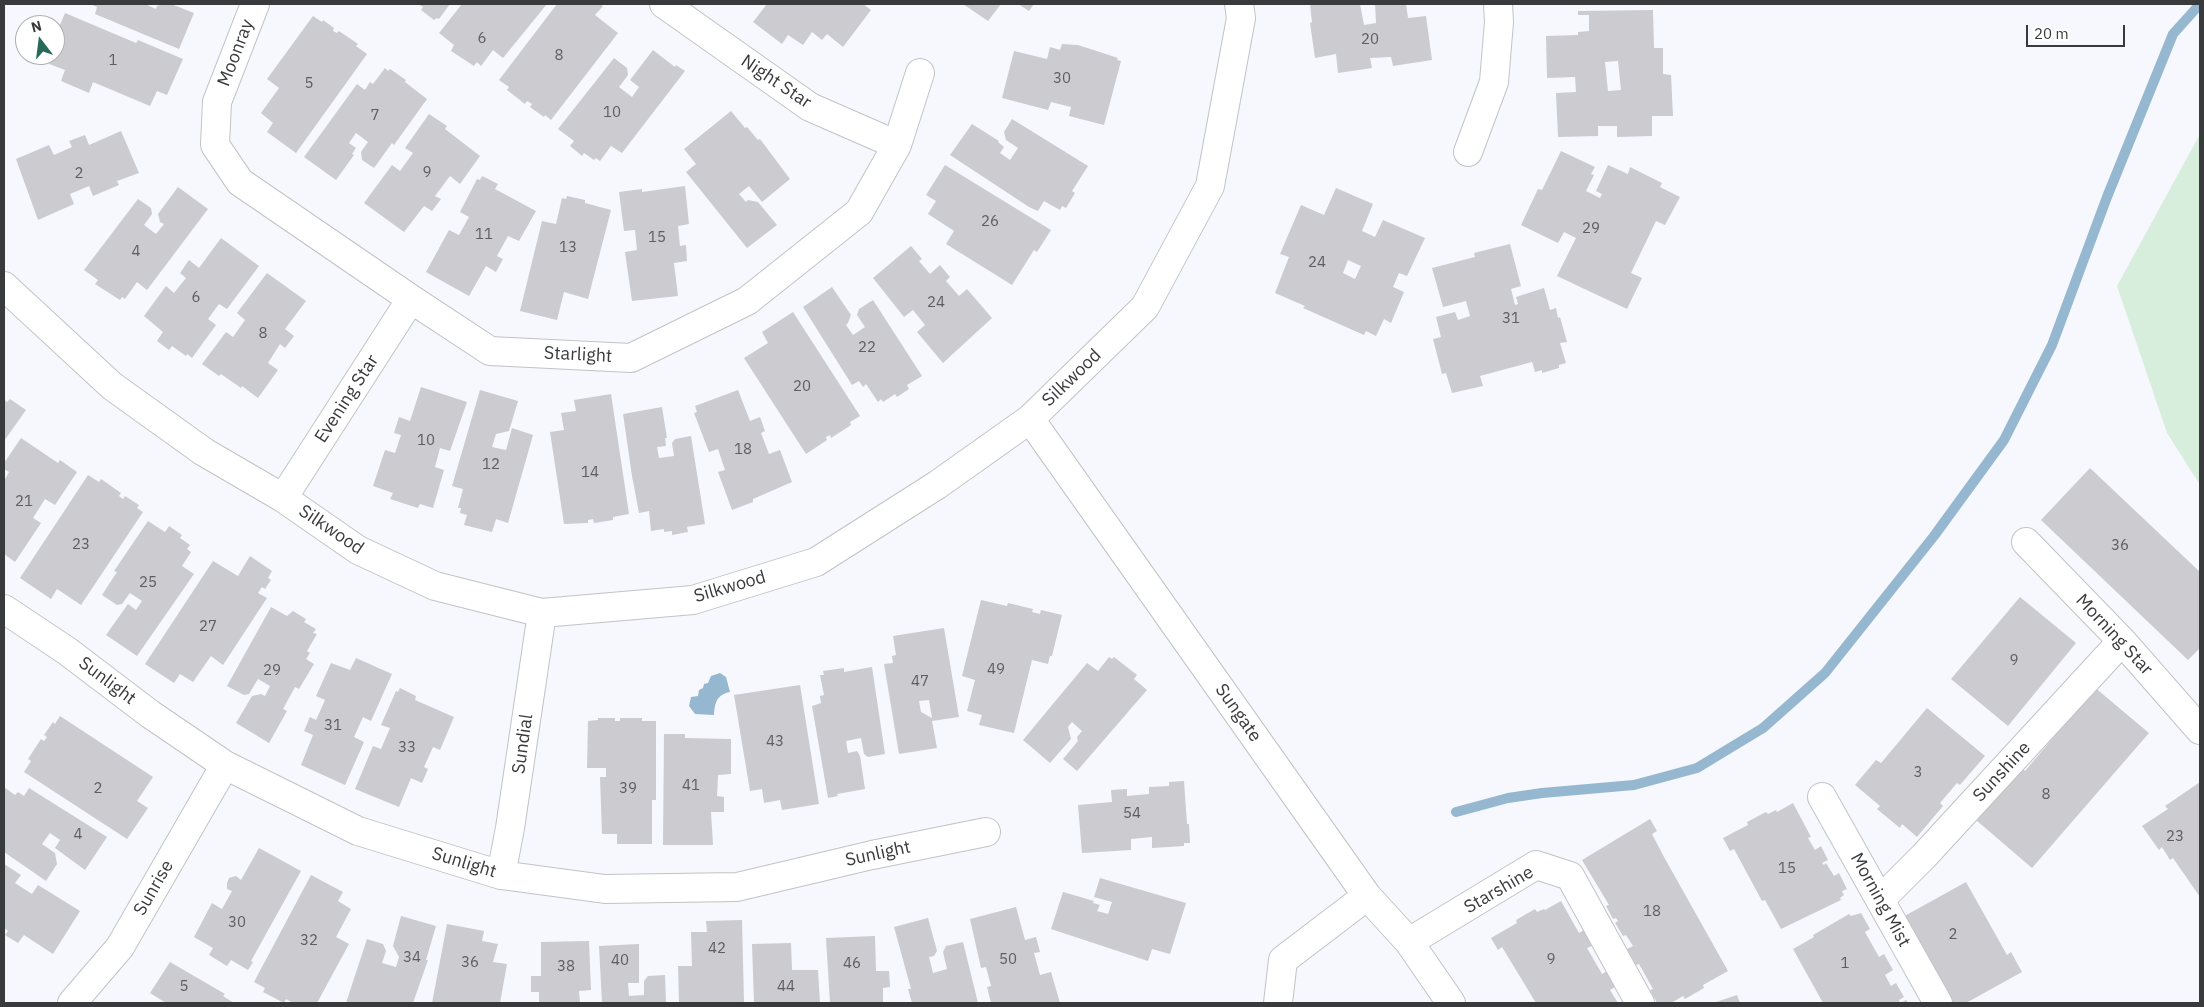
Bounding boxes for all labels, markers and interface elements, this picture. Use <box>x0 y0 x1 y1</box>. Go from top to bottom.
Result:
north arrow <box>15 15 65 65</box>
scale bar <box>2029 15 2128 47</box>
text: N <box>29 16 44 36</box>
street label: Moonray <box>213 16 259 90</box>
text: 20 m <box>2034 24 2069 43</box>
house number: 6 <box>478 30 486 48</box>
house number: 20 <box>1361 31 1379 49</box>
house number: 8 <box>555 47 563 65</box>
street label: Night Star <box>737 51 815 113</box>
house number: 1 <box>109 52 117 70</box>
house number: 30 <box>1053 70 1071 88</box>
house number: 5 <box>305 75 313 93</box>
house number: 10 <box>603 104 621 122</box>
house number: 7 <box>371 107 379 125</box>
house number: 9 <box>423 164 431 182</box>
house number: 2 <box>75 165 83 183</box>
house number: 26 <box>981 213 999 231</box>
house number: 29 <box>1582 220 1600 238</box>
house number: 11 <box>475 226 493 244</box>
house number: 15 <box>648 229 666 247</box>
house number: 13 <box>559 239 577 257</box>
house number: 4 <box>132 243 140 261</box>
house number: 24 <box>1308 254 1326 272</box>
house number: 6 <box>192 289 200 307</box>
house number: 24 <box>927 294 945 312</box>
house number: 31 <box>1502 310 1520 328</box>
house number: 8 <box>259 325 267 343</box>
house number: 22 <box>858 339 876 357</box>
street label: Starlight <box>543 342 613 368</box>
street label: Silkwood <box>1038 345 1106 411</box>
street label: Evening Star <box>310 351 384 447</box>
house number: 20 <box>793 378 811 396</box>
house number: 10 <box>417 432 435 450</box>
house number: 18 <box>734 441 752 459</box>
house number: 12 <box>482 456 500 474</box>
house number: 14 <box>581 464 599 482</box>
house number: 21 <box>15 493 33 511</box>
street label: Silkwood <box>294 500 368 560</box>
house number: 23 <box>72 536 90 554</box>
house number: 36 <box>2111 537 2129 555</box>
street label: Silkwood <box>692 566 768 608</box>
house number: 25 <box>139 574 157 592</box>
street label: Morning Star <box>2071 590 2157 680</box>
house number: 27 <box>199 618 217 636</box>
street label: Sunlight <box>74 652 140 710</box>
house number: 9 <box>2010 652 2018 670</box>
house number: 49 <box>987 661 1005 679</box>
house number: 29 <box>263 662 281 680</box>
house number: 47 <box>911 673 929 691</box>
street label: Sungate <box>1210 680 1266 746</box>
street label: Sundial <box>508 713 538 775</box>
house number: 31 <box>324 717 342 735</box>
house number: 43 <box>766 733 784 751</box>
street label: Sunshine <box>1969 737 2035 807</box>
house number: 33 <box>398 739 416 757</box>
house number: 3 <box>1914 764 1922 782</box>
house number: 41 <box>682 777 700 795</box>
house number: 2 <box>94 780 102 798</box>
house number: 39 <box>619 780 637 798</box>
house number: 8 <box>2042 786 2050 804</box>
house number: 54 <box>1123 805 1141 823</box>
house number: 4 <box>74 826 82 844</box>
house number: 23 <box>2166 828 2184 846</box>
street label: Sunlight <box>843 837 913 871</box>
street label: Sunlight <box>429 843 499 883</box>
street label: Morning Mist <box>1845 849 1915 951</box>
street label: Sunrise <box>129 856 179 920</box>
house number: 15 <box>1778 860 1796 878</box>
street label: Starshine <box>1460 861 1538 919</box>
house number: 18 <box>1643 903 1661 921</box>
house number: 30 <box>228 914 246 932</box>
house number: 2 <box>1949 926 1957 944</box>
house number: 32 <box>300 932 318 950</box>
house number: 42 <box>708 940 726 958</box>
house number: 34 <box>403 949 421 967</box>
house number: 50 <box>999 951 1017 969</box>
house number: 9 <box>1547 951 1555 969</box>
house number: 40 <box>611 952 629 970</box>
house number: 36 <box>461 954 479 972</box>
house number: 46 <box>843 955 861 973</box>
house number: 1 <box>1841 955 1849 973</box>
house number: 38 <box>557 958 575 976</box>
house number: 5 <box>180 978 188 996</box>
house number: 44 <box>777 978 795 996</box>

